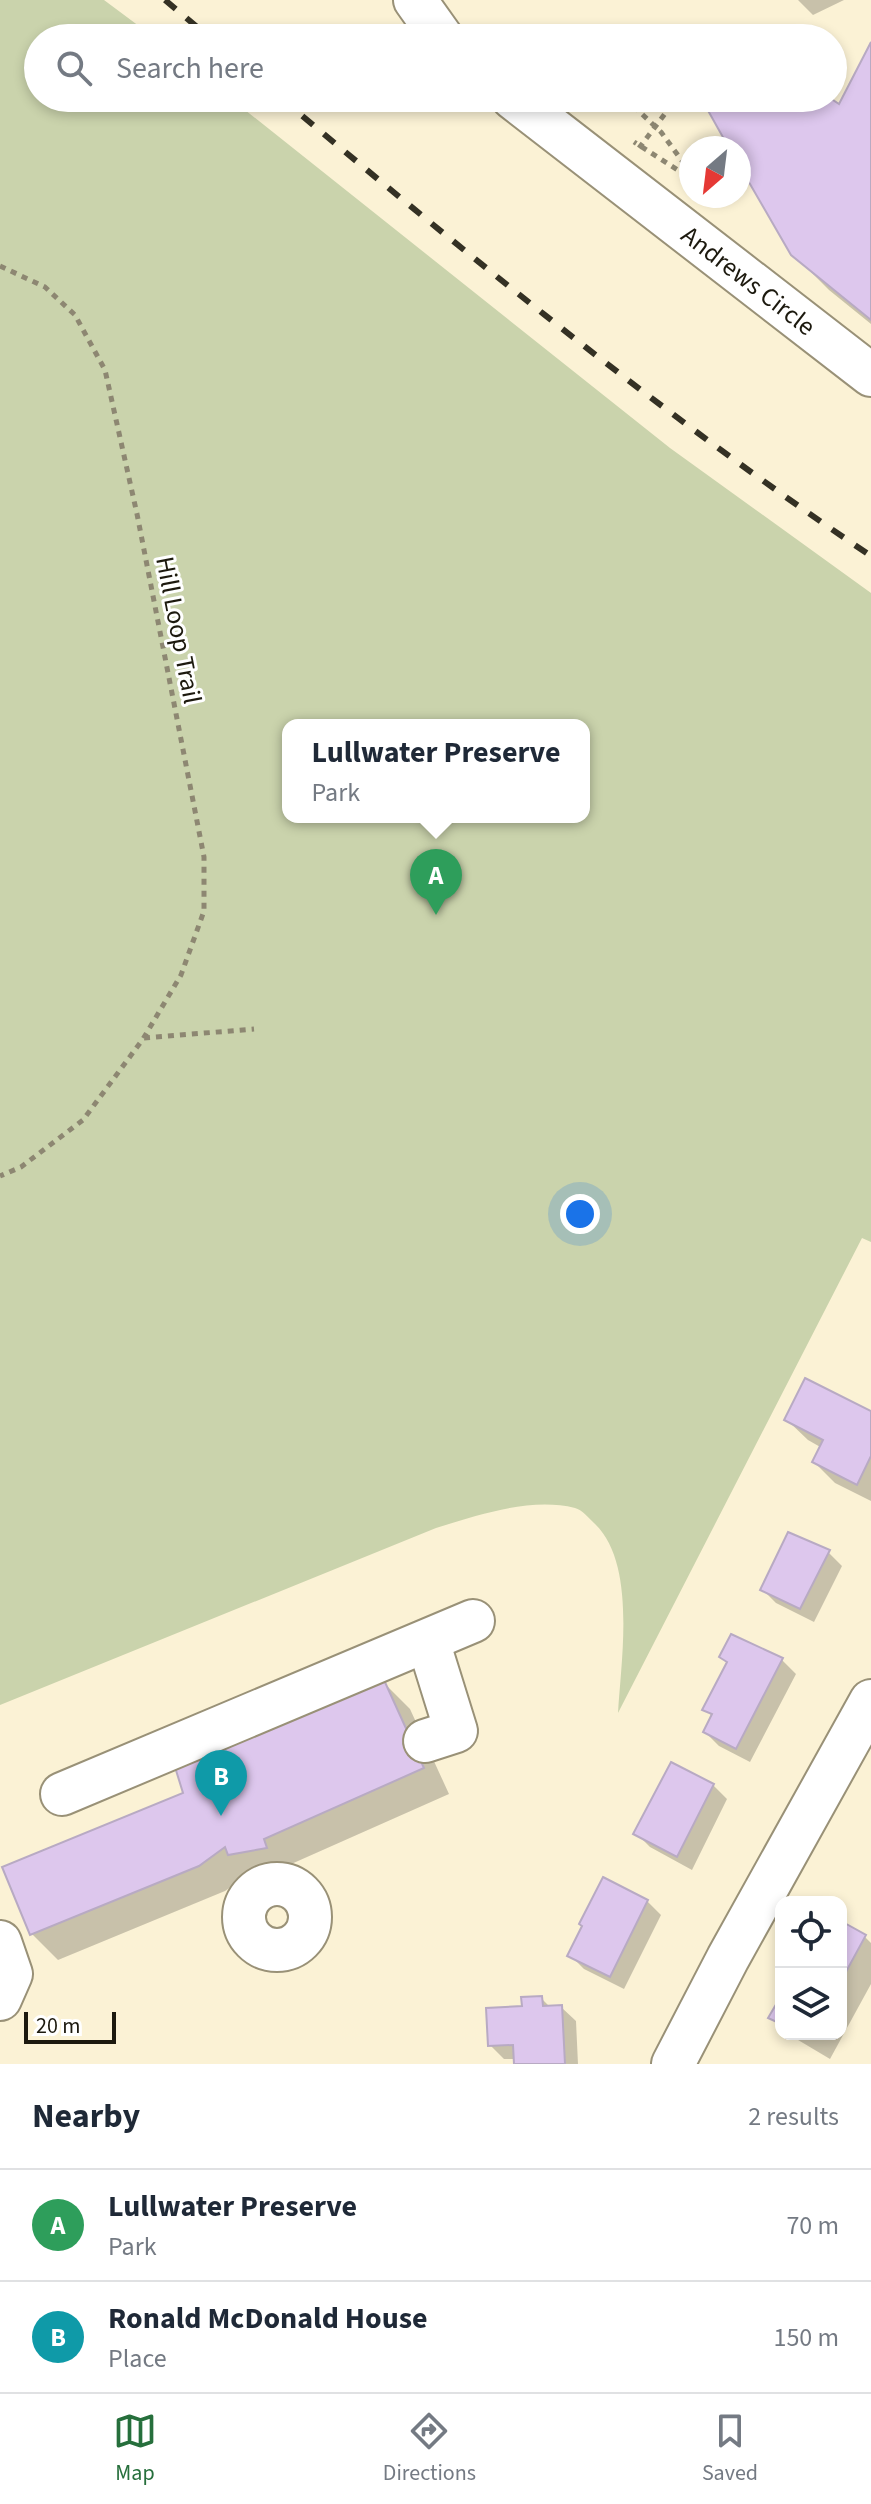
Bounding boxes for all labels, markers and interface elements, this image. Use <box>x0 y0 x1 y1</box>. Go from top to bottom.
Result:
search box <box>24 24 847 112</box>
icon: search <box>52 46 96 90</box>
text: Search here <box>116 47 264 90</box>
north arrow <box>679 136 751 208</box>
street label: Andrews Circle <box>673 217 823 345</box>
street label: Hill Loop Trail <box>146 553 211 707</box>
popup <box>282 719 590 823</box>
text: Lullwater Preserve <box>311 731 561 774</box>
text: Park <box>311 774 360 811</box>
pin: A <box>410 849 462 915</box>
your location <box>560 1194 600 1234</box>
pin: B <box>195 1750 247 1816</box>
map controls <box>775 1896 847 2040</box>
button: locate <box>775 1896 847 1968</box>
button: layers <box>775 1968 847 2040</box>
scale bar <box>24 2008 116 2044</box>
text: 20 m <box>36 2010 81 2042</box>
text: Nearby <box>32 2092 140 2141</box>
text: 2 results <box>748 2098 839 2135</box>
text: Lullwater Preserve <box>108 2185 357 2228</box>
text: A <box>51 2207 65 2244</box>
text: 70 m <box>786 2207 839 2244</box>
text: Park <box>108 2228 157 2265</box>
text: Ronald McDonald House <box>108 2297 428 2340</box>
text: B <box>50 2319 66 2356</box>
text: 150 m <box>773 2319 839 2356</box>
text: Place <box>108 2340 167 2377</box>
tab: Map <box>113 2409 157 2489</box>
tab: Directions <box>383 2409 476 2489</box>
tab: Saved <box>702 2409 758 2489</box>

